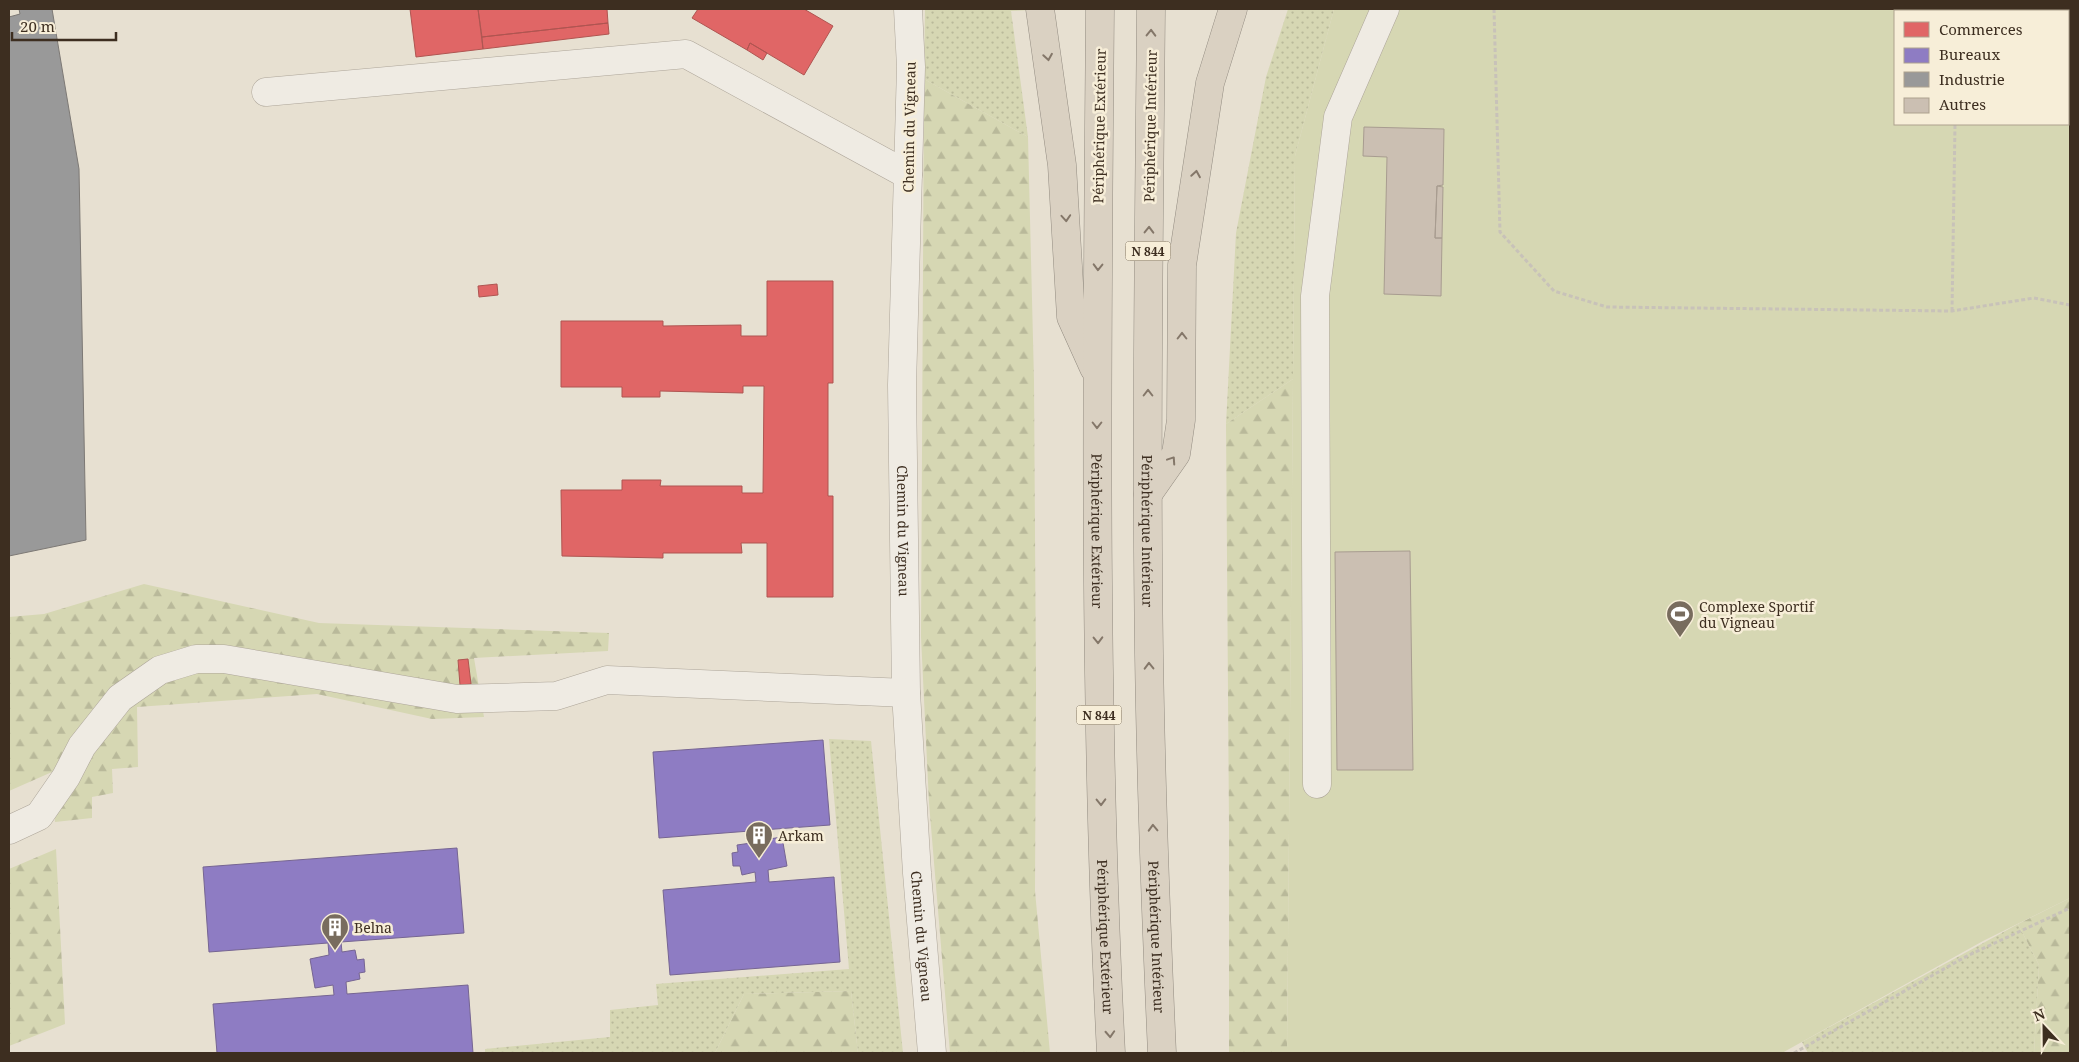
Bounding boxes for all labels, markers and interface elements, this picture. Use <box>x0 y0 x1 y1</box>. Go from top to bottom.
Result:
scale bar <box>12 10 116 42</box>
legend <box>1894 10 2069 125</box>
text: 20 m <box>20 16 55 36</box>
text: Commerces <box>1939 19 2023 39</box>
one-way arrow <box>1146 28 1156 36</box>
text: Bureaux <box>1939 44 2000 64</box>
street label: Périphérique Extérieur <box>1088 48 1110 204</box>
street label: Périphérique Intérieur <box>1139 49 1161 202</box>
one-way arrow <box>1042 53 1052 61</box>
street label: Chemin du Vigneau <box>898 61 920 193</box>
text: Industrie <box>1939 69 2005 89</box>
text: Autres <box>1939 94 1986 114</box>
one-way arrow <box>1190 170 1201 178</box>
one-way arrow <box>1060 215 1071 223</box>
one-way arrow <box>1143 226 1154 234</box>
road number: N 844 <box>1126 242 1170 260</box>
one-way arrow <box>1093 264 1103 272</box>
one-way arrow <box>1177 332 1187 340</box>
one-way arrow <box>1143 388 1153 396</box>
one-way arrow <box>1092 421 1102 429</box>
street label: Périphérique Extérieur <box>1088 453 1108 609</box>
street label: Périphérique Intérieur <box>1138 455 1158 608</box>
one-way arrow <box>1166 456 1175 465</box>
street label: Chemin du Vigneau <box>894 465 914 597</box>
place label: Complexe Sportif du Vigneau <box>1699 597 1816 632</box>
sports icon: Complexe Sportif du Vigneau <box>1665 599 1695 638</box>
one-way arrow <box>1093 636 1103 644</box>
one-way arrow <box>1144 662 1154 670</box>
road number: N 844 <box>1076 706 1122 724</box>
one-way arrow <box>1096 798 1107 806</box>
building icon: Arkam <box>744 820 774 859</box>
one-way arrow <box>1148 824 1158 832</box>
place label: Arkam <box>778 826 824 845</box>
street label: Périphérique Extérieur <box>1094 859 1119 1015</box>
street label: Périphérique Intérieur <box>1145 860 1170 1014</box>
street label: Chemin du Vigneau <box>907 870 937 1003</box>
building icon: Belna <box>320 912 350 951</box>
place label: Belna <box>354 918 392 937</box>
north arrow <box>2019 1002 2069 1052</box>
text: N <box>2030 1004 2048 1025</box>
one-way arrow <box>1104 1031 1115 1039</box>

